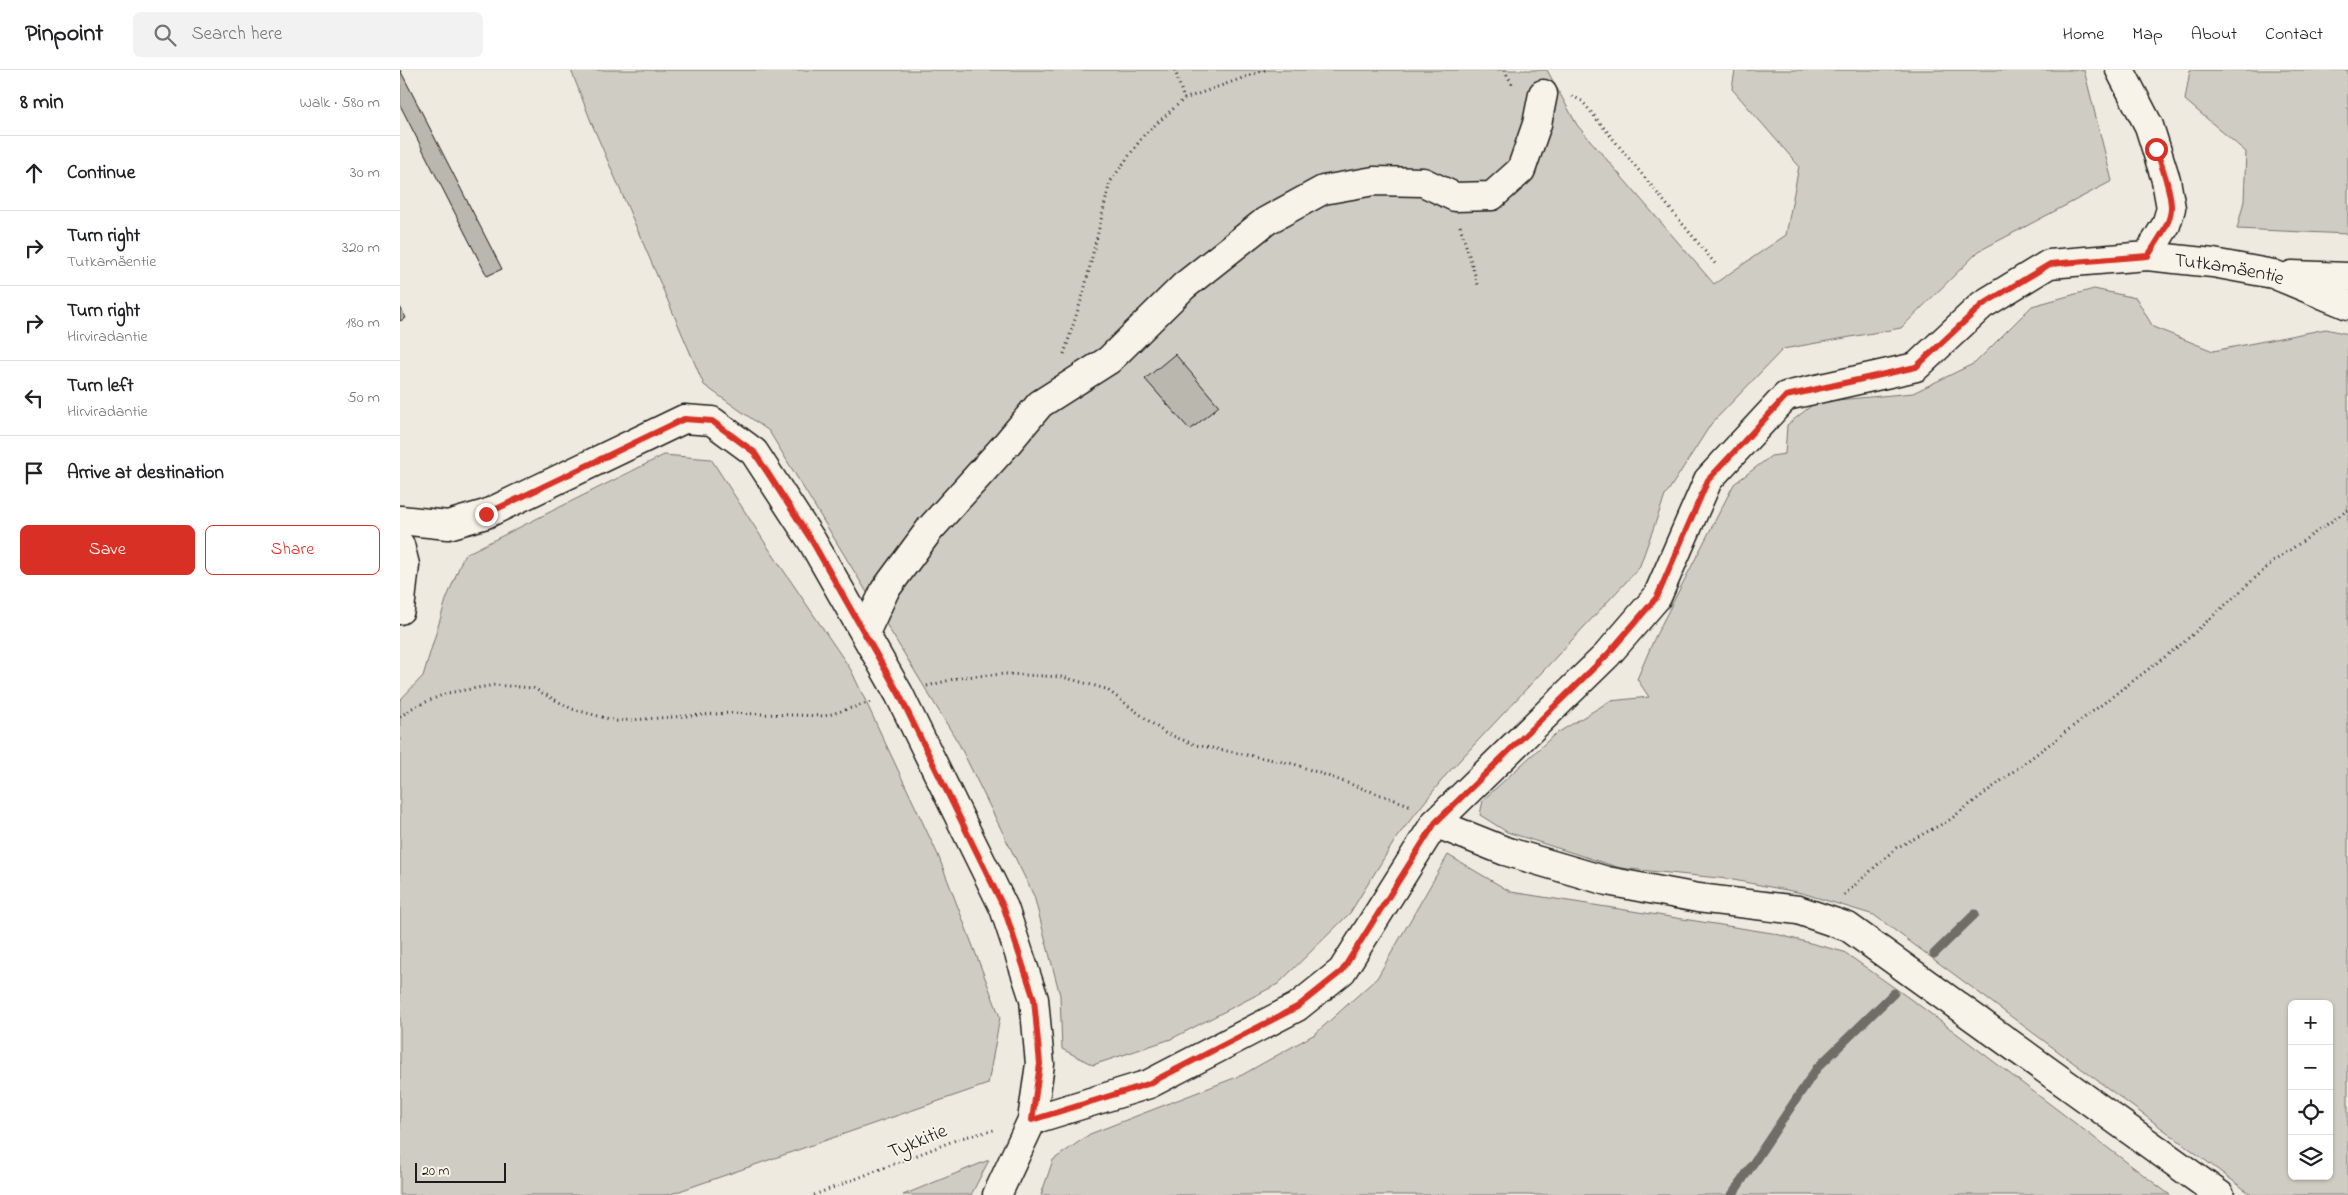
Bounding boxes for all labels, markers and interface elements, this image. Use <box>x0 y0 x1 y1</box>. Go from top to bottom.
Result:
search box <box>133 12 483 57</box>
text: Pinpoint <box>25 17 103 52</box>
icon: search <box>151 21 179 49</box>
text: Search here <box>191 21 282 48</box>
text: Home <box>2063 22 2104 48</box>
text: Map <box>2132 22 2163 48</box>
text: About <box>2191 22 2237 48</box>
text: Contact <box>2265 22 2323 48</box>
text: 8 min <box>20 88 64 118</box>
text: Walk · 580 m <box>299 91 380 115</box>
route start <box>2145 138 2168 161</box>
icon: ahead <box>20 159 48 187</box>
text: Continue <box>67 160 135 187</box>
text: 30 m <box>350 161 380 185</box>
text: Turn right <box>67 223 140 250</box>
icon: right <box>20 234 48 262</box>
text: 320 m <box>342 236 380 260</box>
street label: Tutkamäentie <box>2173 247 2289 294</box>
text: Tutkamäentie <box>67 250 156 274</box>
text: Turn right <box>67 298 140 325</box>
icon: right <box>20 309 48 337</box>
text: 180 m <box>346 311 380 335</box>
text: Hirviradantie <box>67 325 148 349</box>
text: Turn left <box>67 373 134 400</box>
icon: left <box>20 384 48 412</box>
text: 50 m <box>348 386 380 410</box>
text: Hirviradantie <box>67 400 148 424</box>
icon: arrive <box>20 459 48 487</box>
text: Arrive at destination <box>67 460 224 487</box>
route end <box>475 503 498 526</box>
button: Save <box>20 525 195 575</box>
button: Share <box>205 525 380 575</box>
map controls <box>2288 1000 2333 1180</box>
button: + <box>2288 1000 2333 1045</box>
button: − <box>2288 1045 2333 1090</box>
button: locate <box>2288 1090 2333 1135</box>
street label: Tykkitie <box>884 1117 952 1167</box>
button: layers <box>2288 1135 2333 1180</box>
scale bar <box>415 1160 506 1183</box>
text: 20 m <box>422 1161 449 1182</box>

